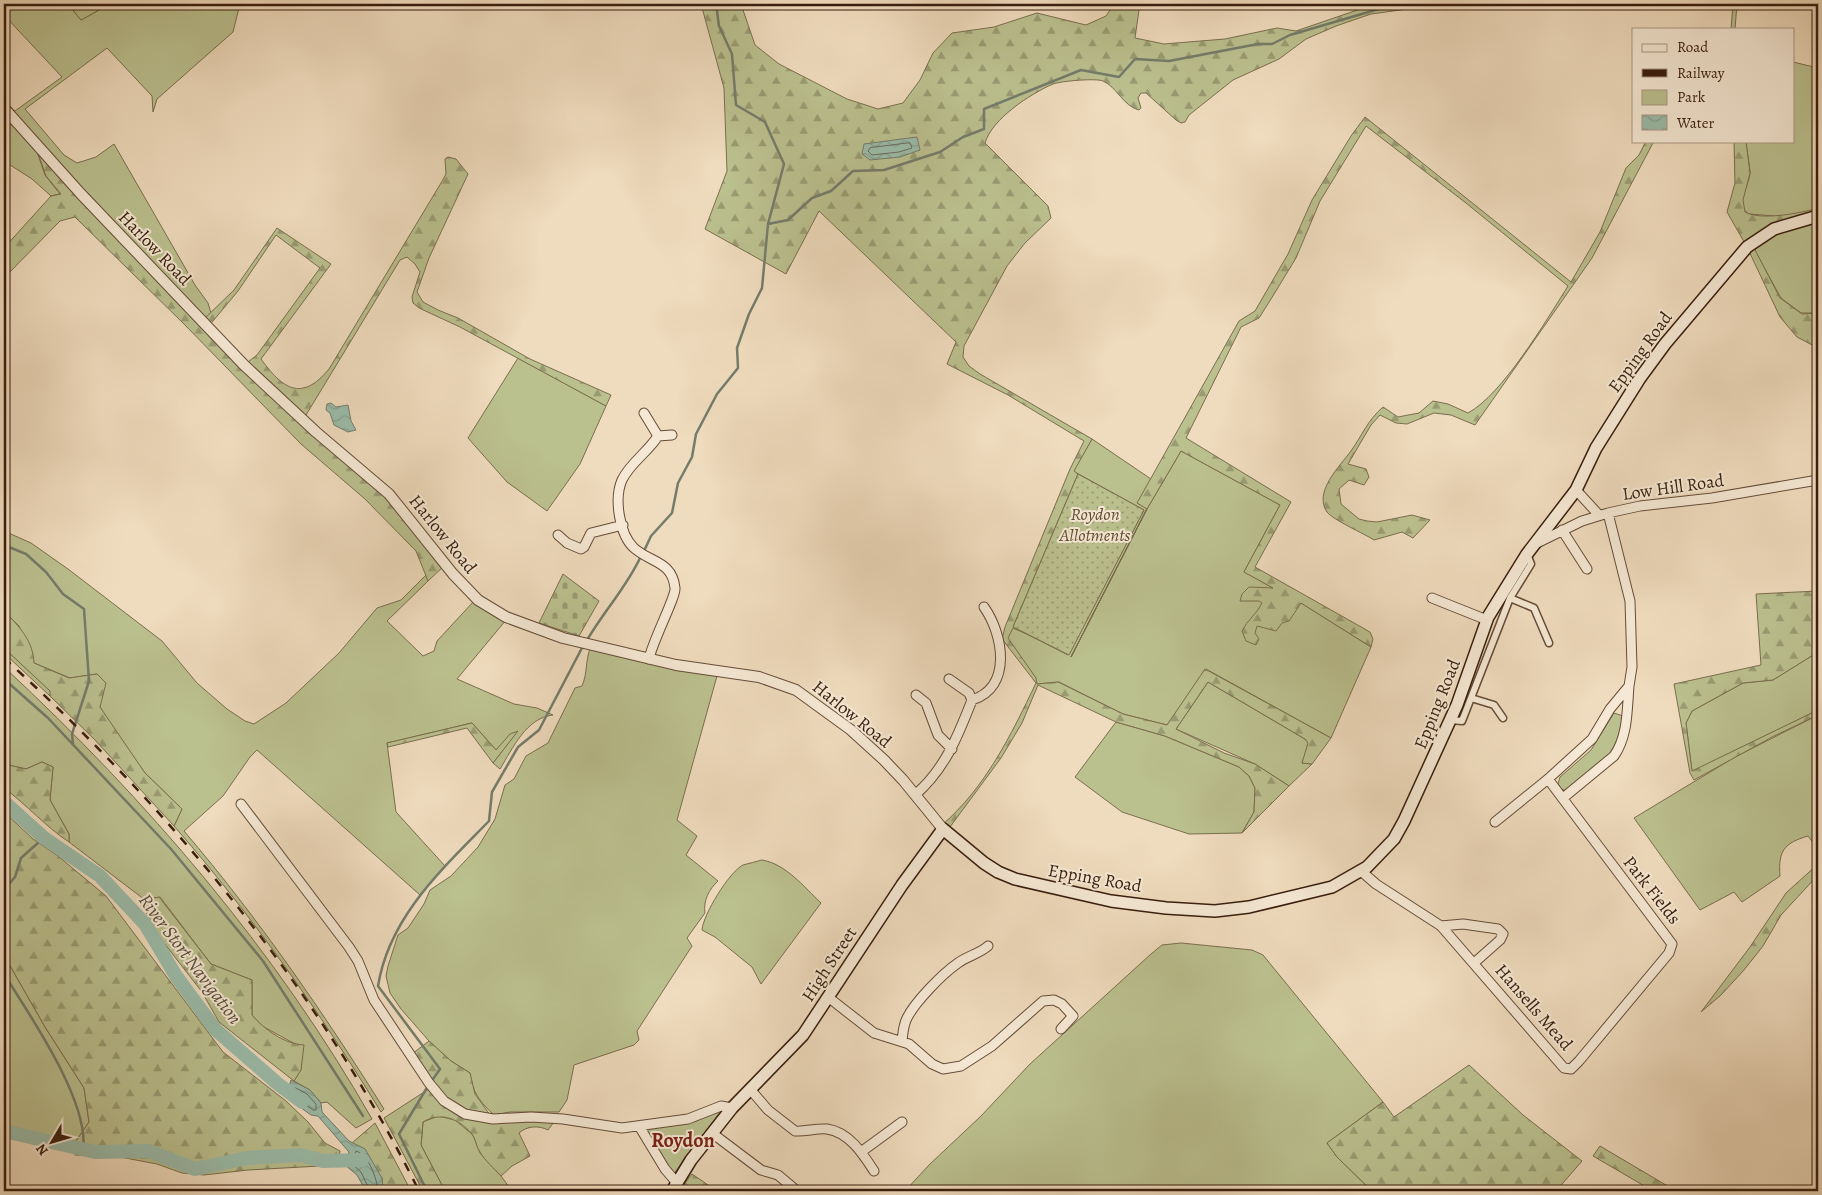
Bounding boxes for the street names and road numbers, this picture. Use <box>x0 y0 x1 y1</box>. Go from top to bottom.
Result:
street label: Harlow Road <box>113 205 197 291</box>
street label: Epping Road <box>1602 306 1678 397</box>
street label: Low Hill Road <box>1621 468 1726 506</box>
street label: Harlow Road <box>404 489 483 579</box>
street label: Epping Road <box>1408 655 1466 752</box>
street label: Harlow Road <box>807 675 897 754</box>
street label: Park Fields <box>1618 851 1686 929</box>
street label: Epping Road <box>1046 858 1144 898</box>
street label: High Street <box>796 922 862 1006</box>
street label: Hansells Mead <box>1490 959 1578 1056</box>

